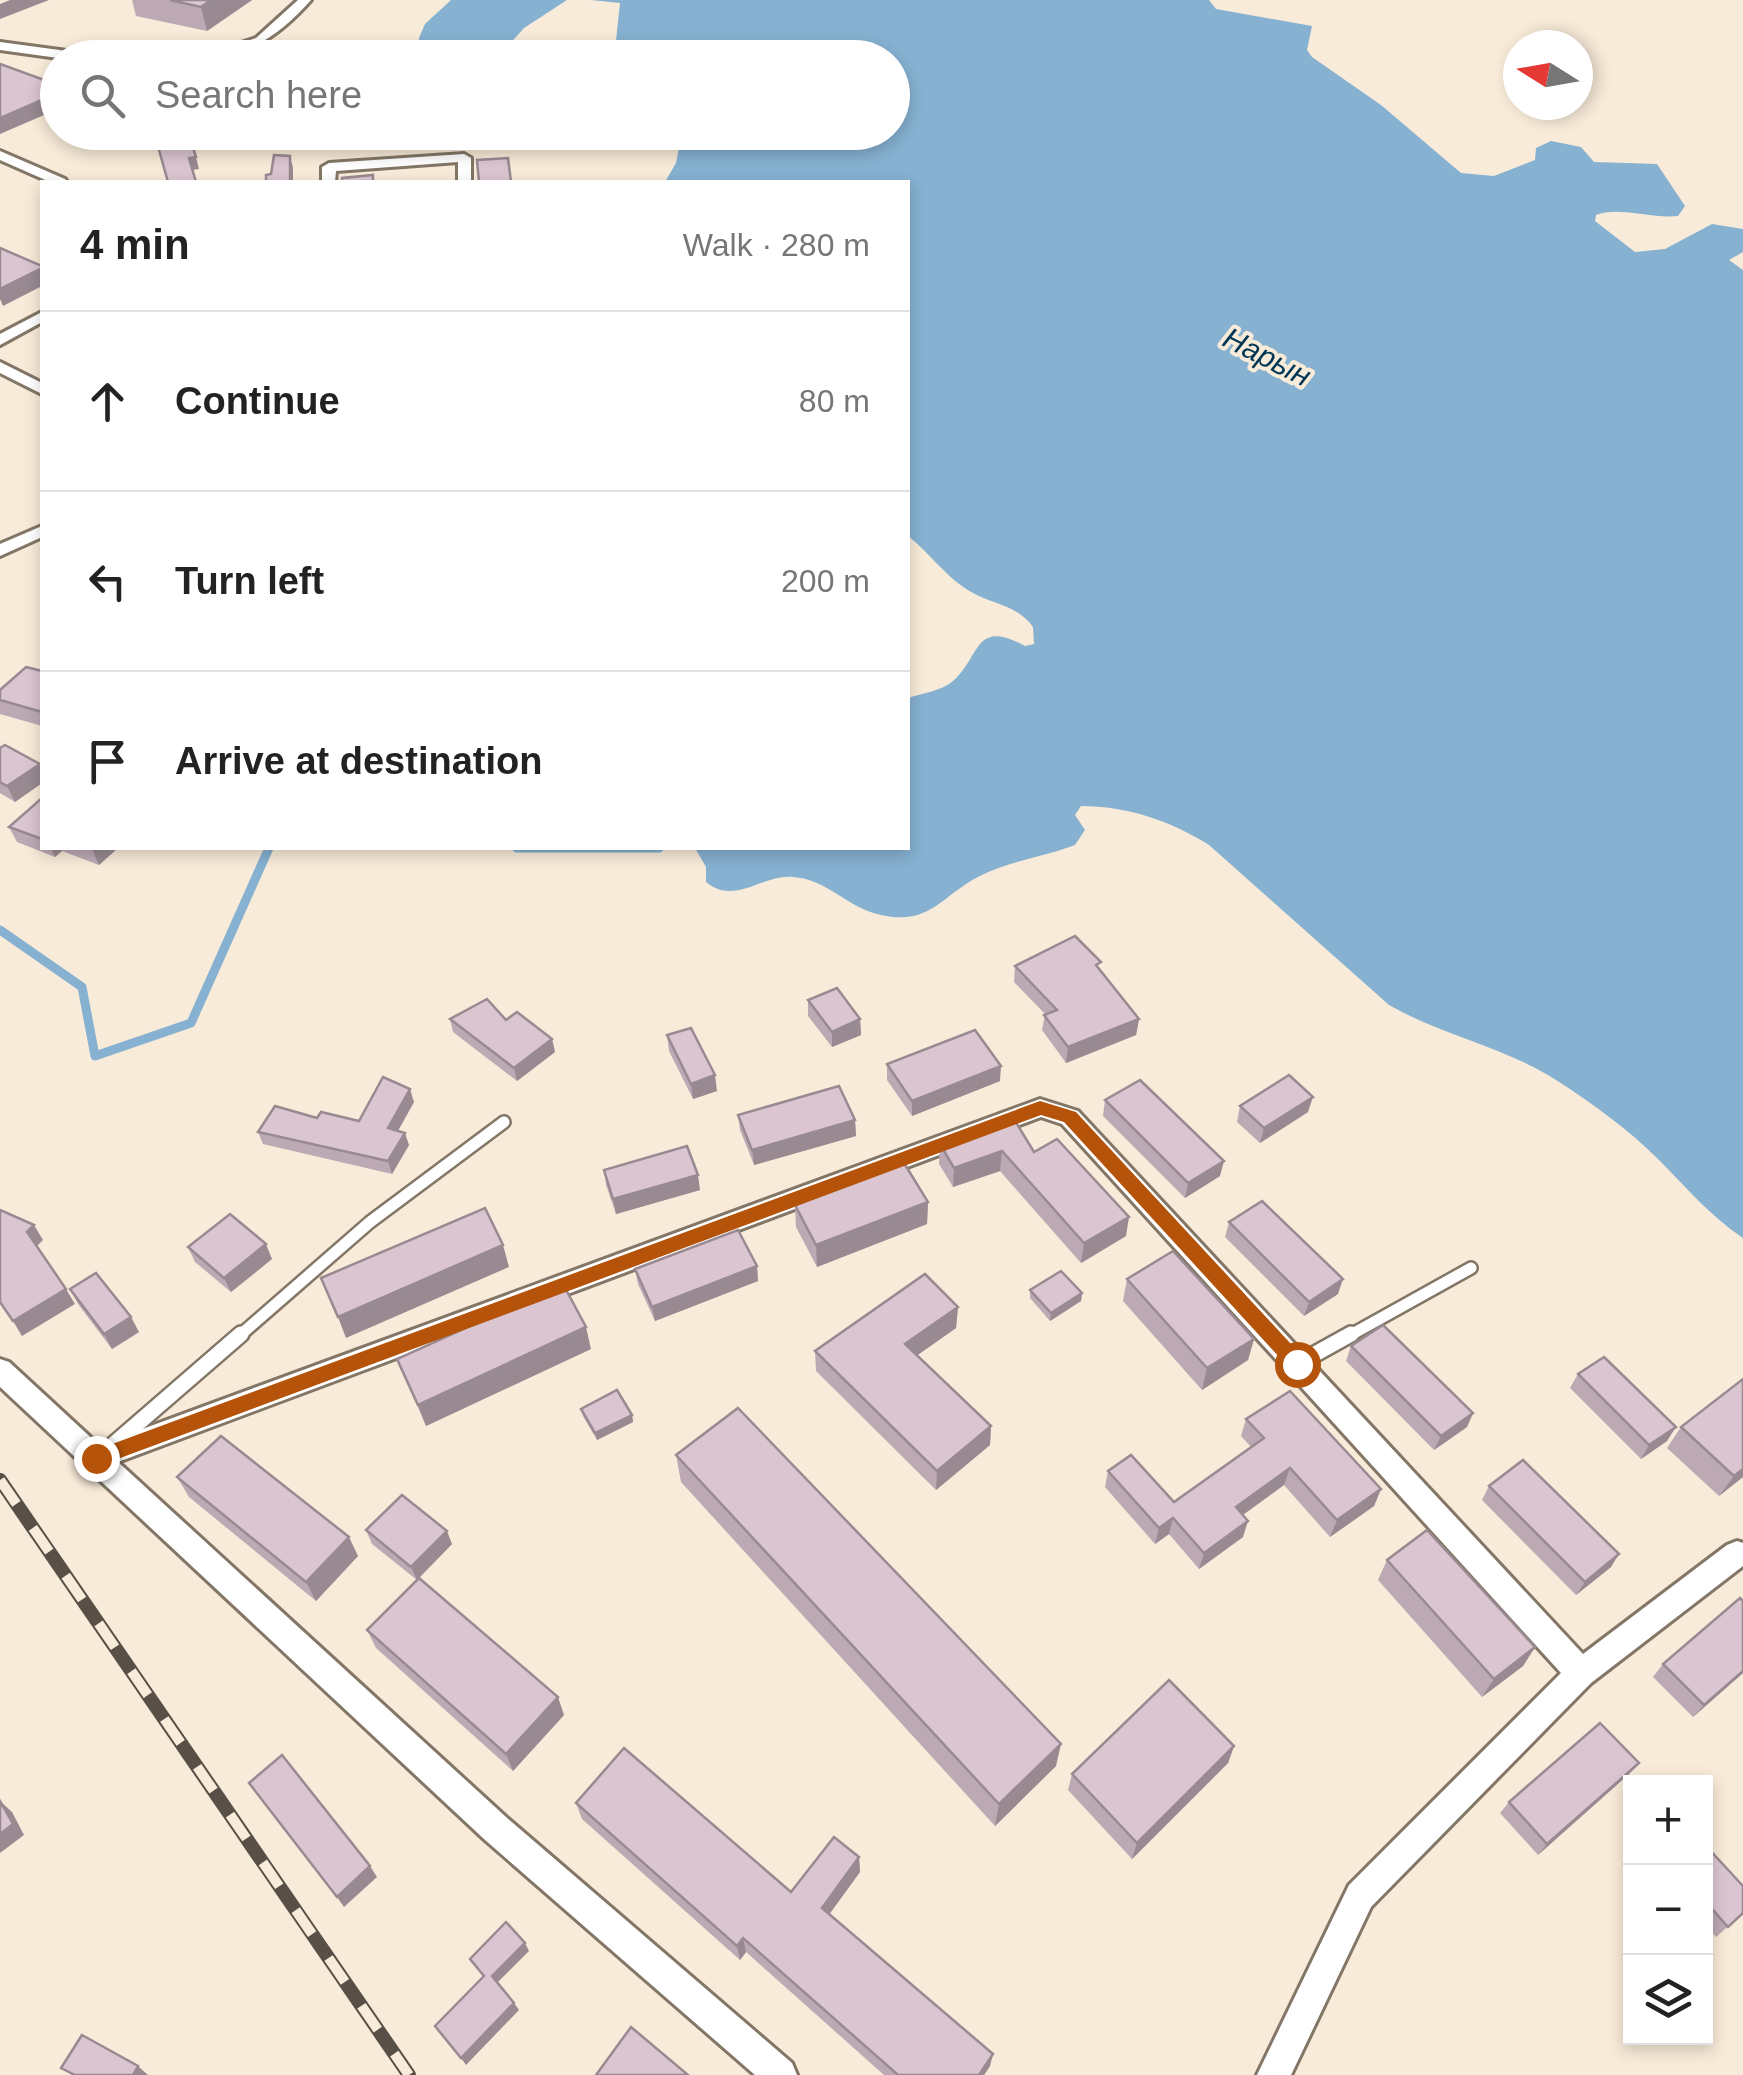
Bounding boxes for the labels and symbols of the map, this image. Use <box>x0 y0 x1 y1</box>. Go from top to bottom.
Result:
north arrow <box>1503 30 1593 120</box>
water label: Нарын <box>1218 321 1316 393</box>
route start <box>1275 1342 1321 1388</box>
route end <box>74 1436 120 1482</box>

